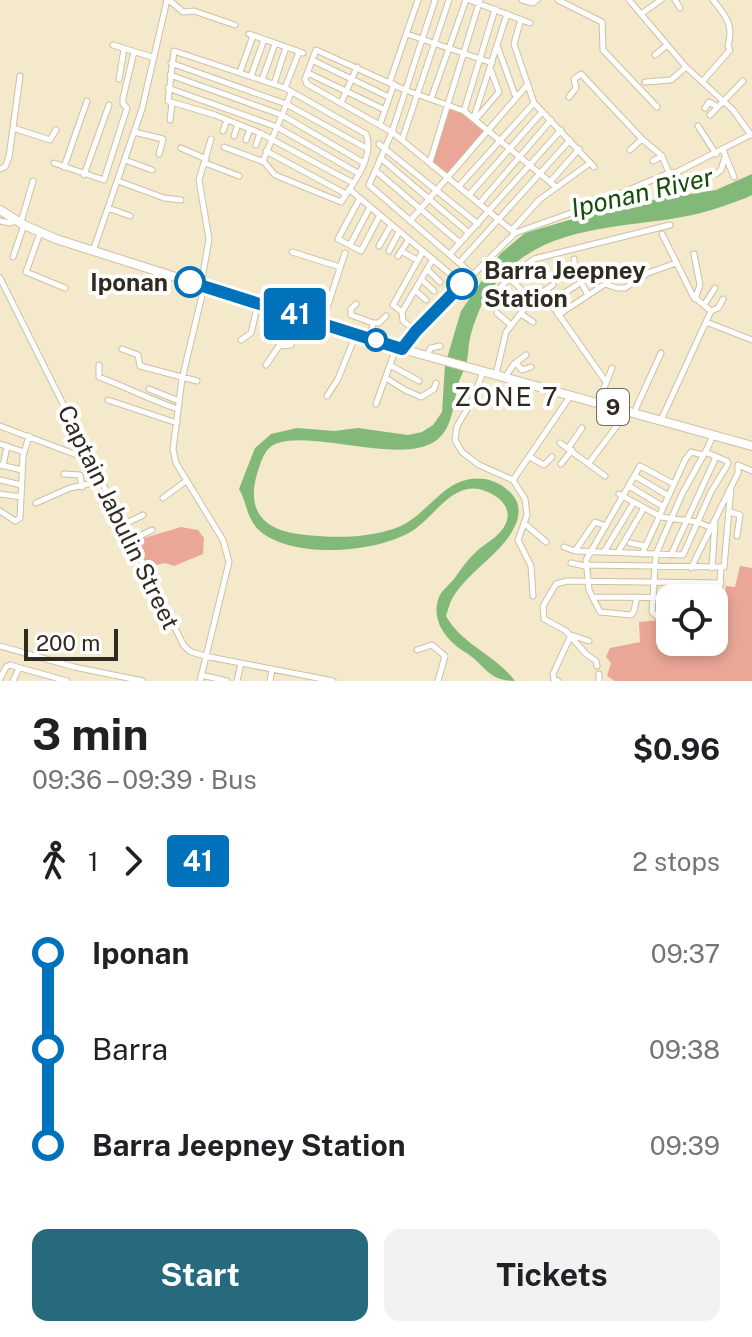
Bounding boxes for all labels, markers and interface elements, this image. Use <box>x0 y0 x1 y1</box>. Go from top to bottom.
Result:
water label: Iponan River <box>568 161 716 223</box>
place label: Barra Jeepney Station <box>484 256 646 312</box>
marker: Iponan <box>175 267 205 297</box>
place label: Iponan <box>90 268 168 296</box>
marker: Barra Jeepney Station <box>447 269 477 299</box>
line badge: 41 <box>259 288 331 340</box>
text: 41 <box>280 297 310 330</box>
unlabelled marker <box>365 329 387 351</box>
district label: ZONE 7 <box>454 381 560 412</box>
road number: 9 <box>597 389 629 425</box>
street label: Captain Jabulin Street <box>53 400 185 634</box>
map controls <box>656 584 728 656</box>
button: locate <box>656 584 728 656</box>
scale bar <box>24 625 118 661</box>
text: 200 m <box>36 630 100 656</box>
text: 3 min <box>32 708 149 760</box>
text: $0.96 <box>633 731 720 767</box>
text: 09:36 – 09:39 · Bus <box>32 764 257 795</box>
icon: walk <box>32 839 76 883</box>
icon: forward <box>111 839 155 883</box>
text: 41 <box>183 844 213 877</box>
text: 1 <box>88 846 99 877</box>
text: 2 stops <box>632 846 720 877</box>
text: Iponan <box>92 935 189 971</box>
text: 09:37 <box>651 938 720 969</box>
text: Barra <box>92 1031 168 1067</box>
text: 09:38 <box>649 1034 720 1065</box>
text: Barra Jeepney Station <box>92 1127 405 1163</box>
text: 09:39 <box>650 1130 720 1161</box>
button: Start <box>32 1229 368 1321</box>
button: Tickets <box>384 1229 720 1321</box>

